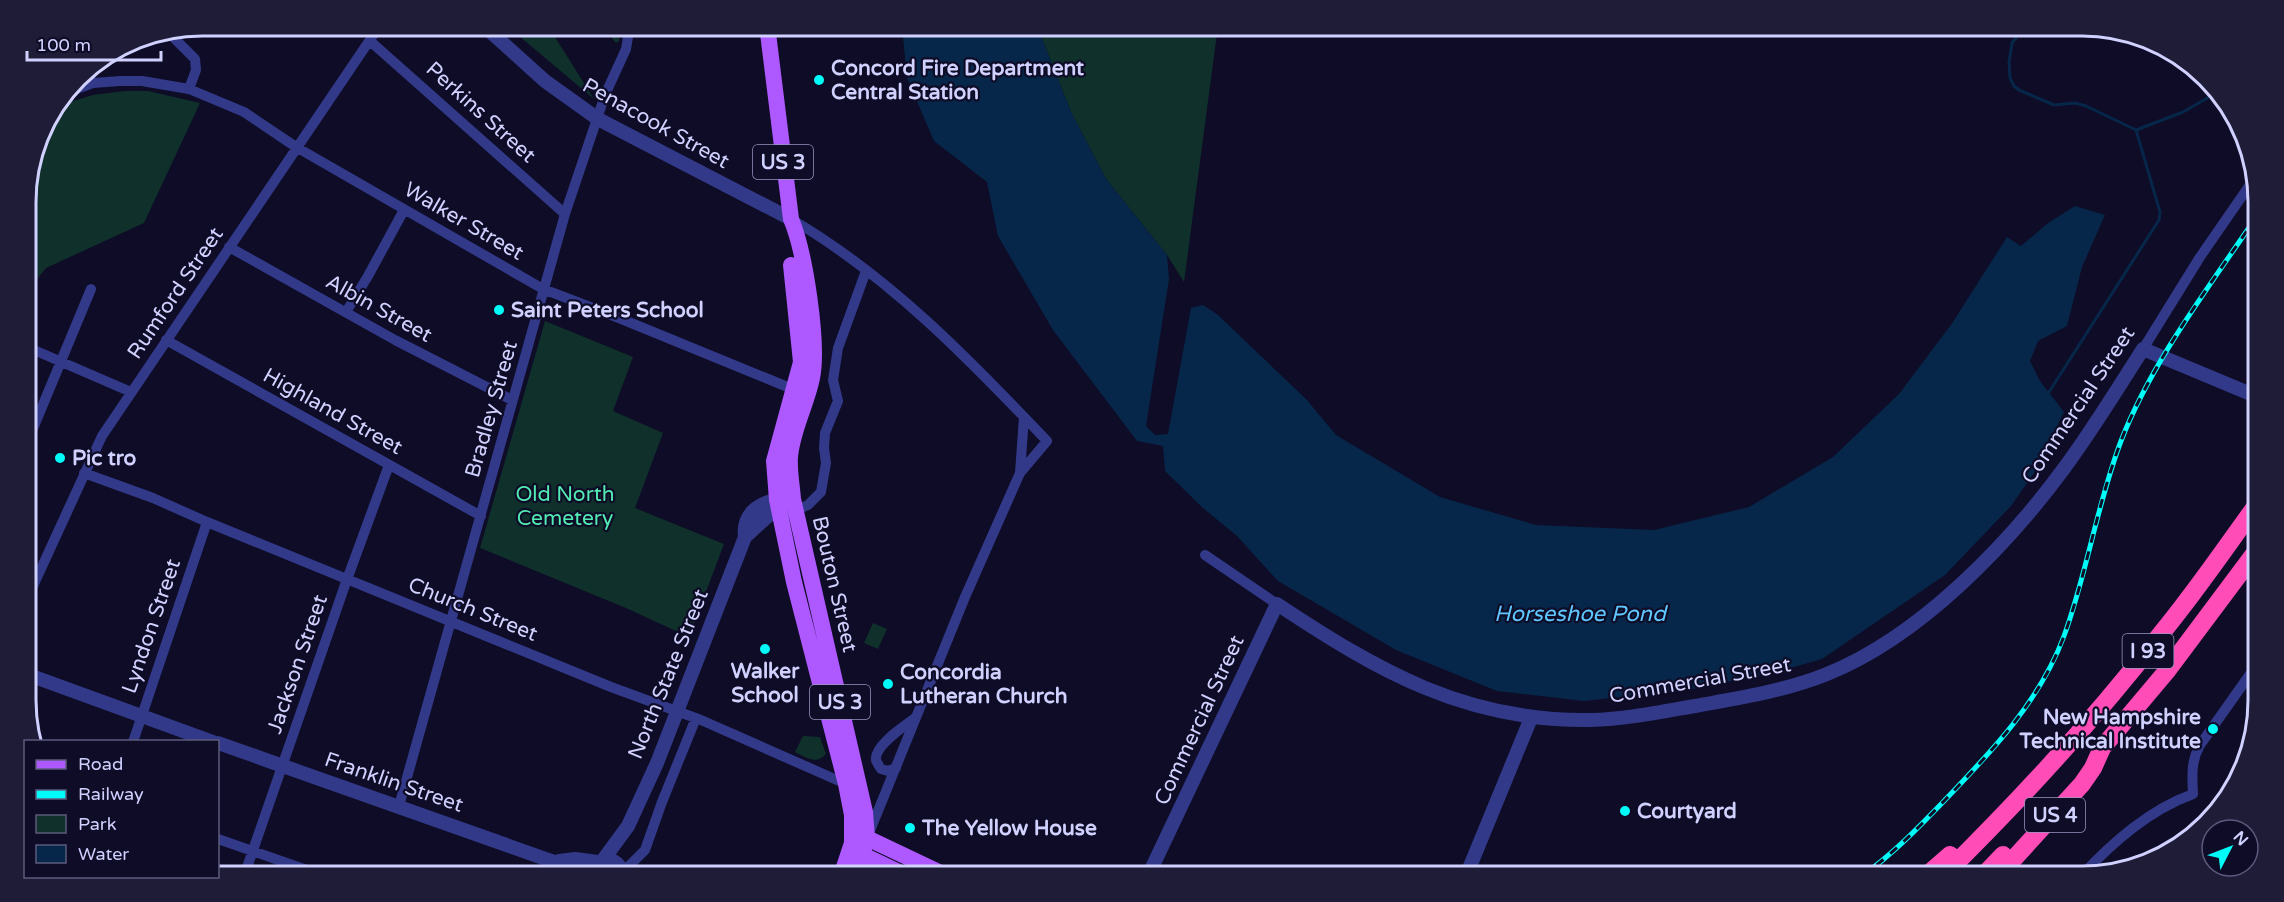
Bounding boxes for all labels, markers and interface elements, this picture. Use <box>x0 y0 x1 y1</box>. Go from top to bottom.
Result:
scale bar <box>27 24 160 62</box>
text: 100 m <box>36 34 91 56</box>
place label: Concord Fire Department Central Station <box>831 56 1084 105</box>
street label: Perkins Street <box>421 57 541 168</box>
street label: Penacook Street <box>578 73 733 174</box>
marker: Concord Fire Department Central Station <box>812 73 826 87</box>
road number: US 3 <box>753 145 813 179</box>
street label: Walker Street <box>399 177 528 266</box>
street label: Rumford Street <box>122 223 229 364</box>
street label: Albin Street <box>321 269 436 348</box>
place label: Saint Peters School <box>511 298 704 323</box>
marker: Saint Peters School <box>492 303 506 317</box>
street label: Commercial Street <box>2017 322 2140 489</box>
street label: Bradley Street <box>460 338 523 480</box>
street label: Highland Street <box>259 363 407 460</box>
place label: Pic tro <box>72 446 137 471</box>
marker: Pic tro <box>53 451 67 465</box>
park label: Old North Cemetery <box>516 482 615 531</box>
street label: Bouton Street <box>807 514 862 655</box>
street label: Lyndon Street <box>117 556 186 697</box>
street label: Church Street <box>404 572 541 647</box>
street label: North State Street <box>623 586 714 763</box>
street label: Jackson Street <box>262 591 333 737</box>
water label: Horseshoe Pond <box>1494 601 1669 627</box>
street label: Commercial Street <box>1149 631 1250 809</box>
road number: I 93 <box>2122 634 2174 668</box>
marker: Walker School <box>758 642 772 656</box>
street label: Commercial Street <box>1607 652 1793 709</box>
place label: Walker School <box>731 659 800 708</box>
place label: Concordia Lutheran Church <box>900 660 1067 709</box>
marker: Concordia Lutheran Church <box>881 677 895 691</box>
road number: US 3 <box>810 685 870 719</box>
place label: New Hampshire Technical Institute <box>2019 705 2201 754</box>
marker: New Hampshire Technical Institute <box>2206 722 2220 736</box>
legend <box>24 740 219 878</box>
street label: Franklin Street <box>321 747 466 818</box>
text: Road <box>78 753 123 775</box>
text: Railway <box>78 783 144 805</box>
road number: US 4 <box>2025 798 2085 832</box>
place label: Courtyard <box>1637 799 1737 824</box>
marker: Courtyard <box>1618 804 1632 818</box>
text: Park <box>78 813 117 835</box>
place label: The Yellow House <box>921 816 1097 841</box>
north arrow <box>2200 818 2260 878</box>
marker: The Yellow House <box>903 821 917 835</box>
text: N <box>2229 827 2252 850</box>
text: Water <box>78 843 129 865</box>

